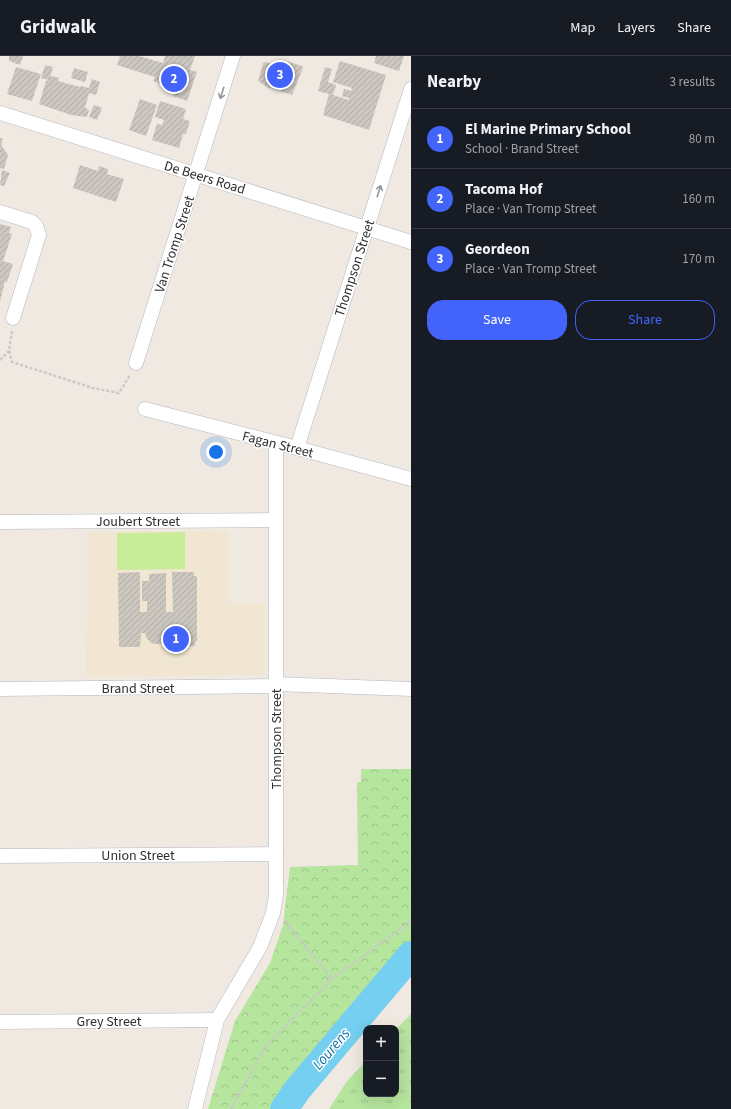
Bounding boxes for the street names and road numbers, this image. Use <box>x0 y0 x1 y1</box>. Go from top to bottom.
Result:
street label: De Beers Road <box>162 156 248 200</box>
street label: Van Tromp Street <box>150 193 200 295</box>
street label: Thompson Street <box>330 217 380 319</box>
street label: Fagan Street <box>240 426 316 464</box>
street label: Joubert Street <box>96 512 180 532</box>
street label: Brand Street <box>101 679 175 699</box>
street label: Thompson Street <box>267 688 287 790</box>
street label: Union Street <box>101 846 175 866</box>
street label: Grey Street <box>77 1012 142 1032</box>

